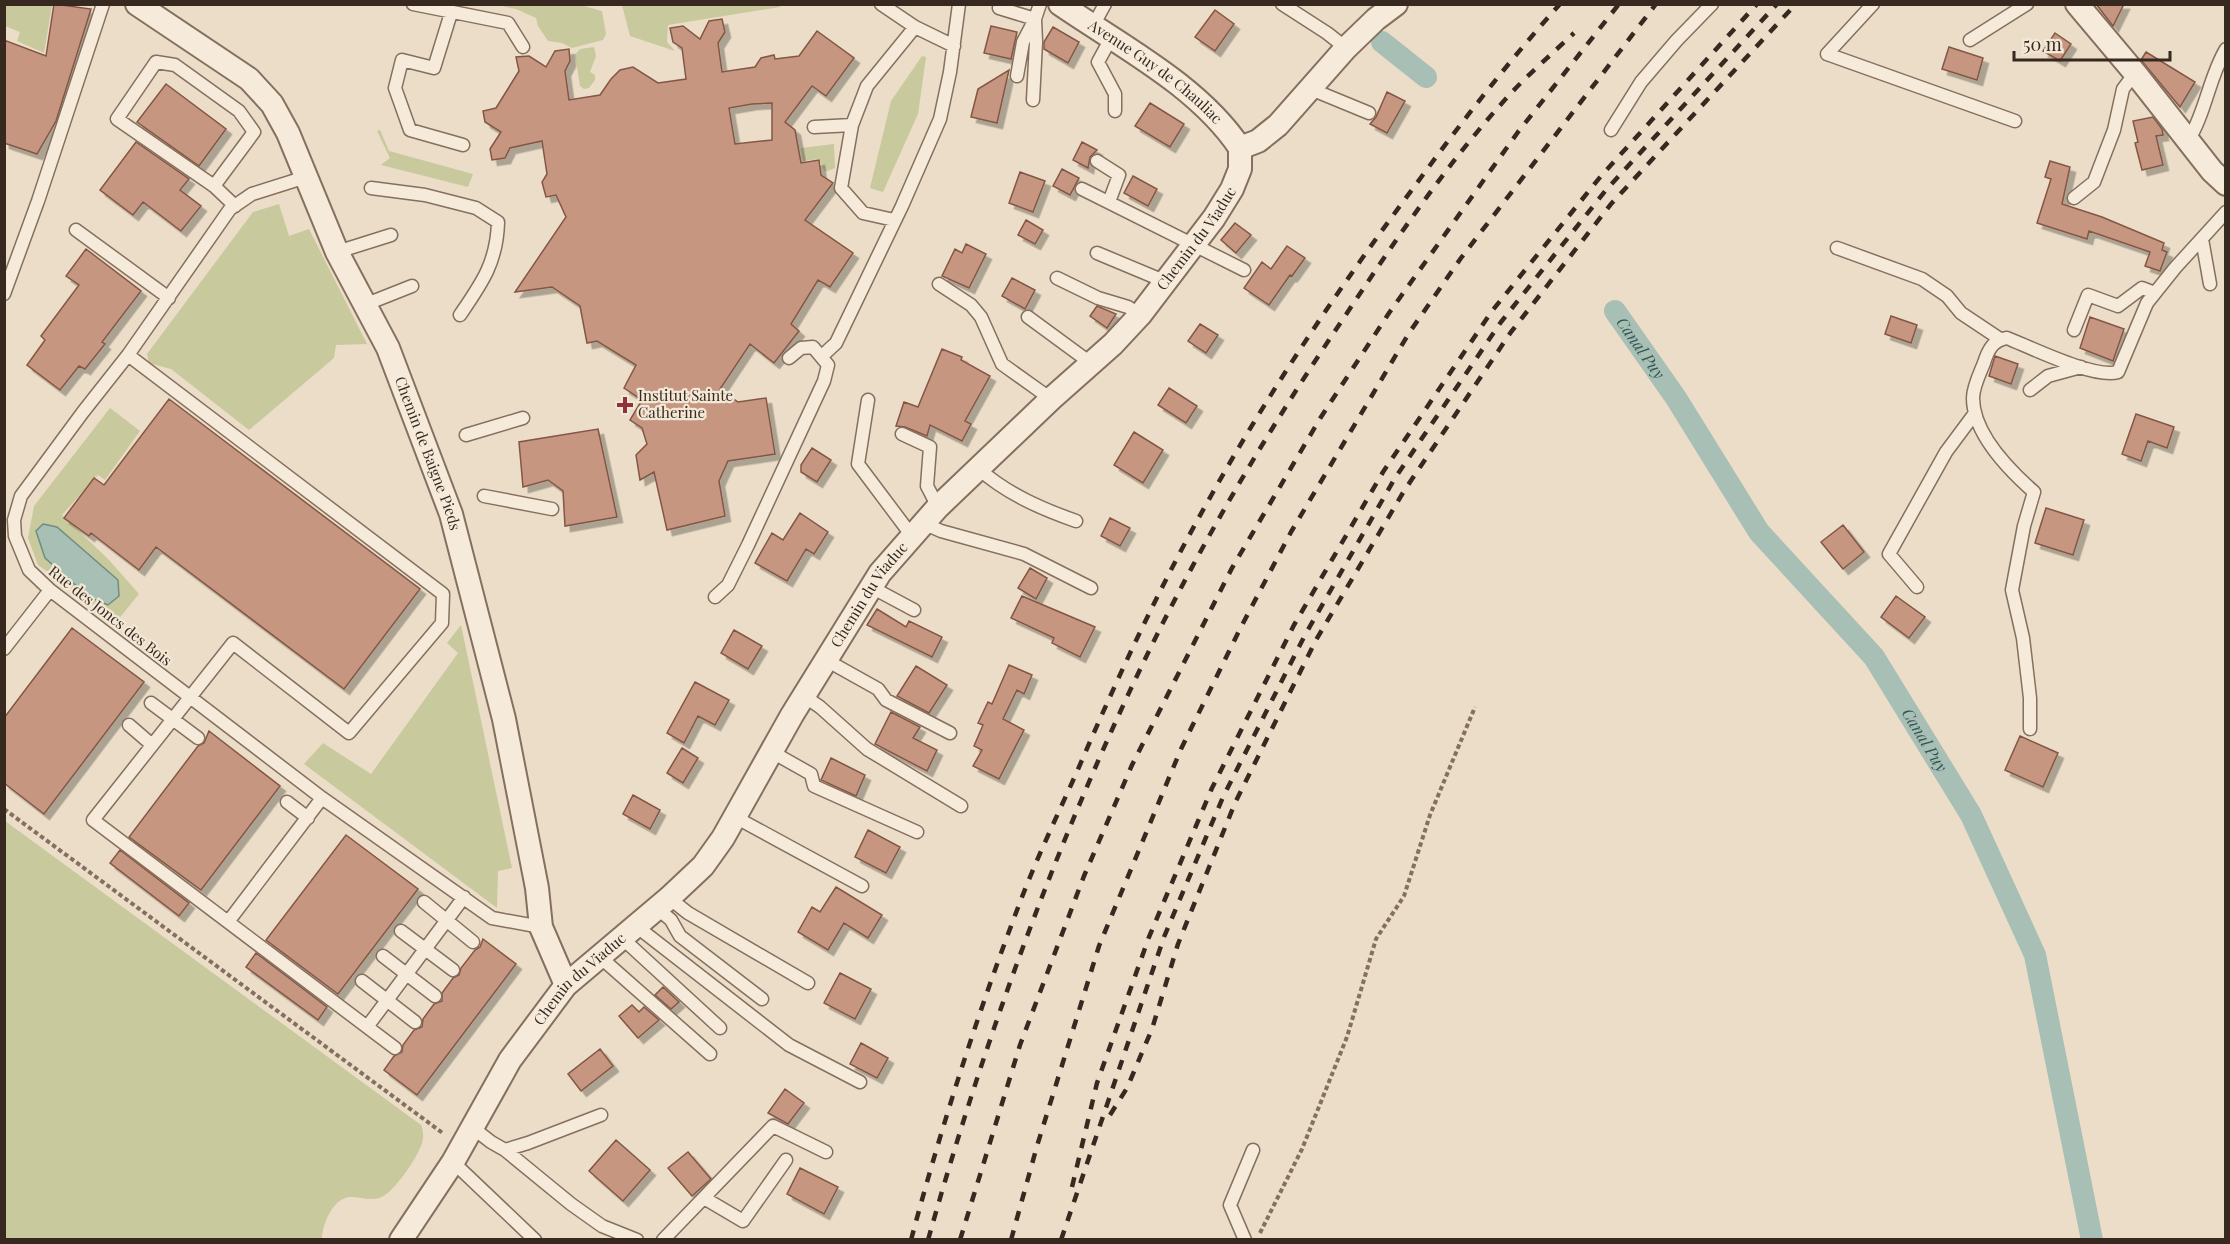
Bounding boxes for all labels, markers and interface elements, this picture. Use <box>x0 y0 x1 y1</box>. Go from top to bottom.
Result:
street label: Avenue Guy de Chauliac <box>1084 14 1227 128</box>
scale bar <box>2014 24 2170 62</box>
text: 50 m <box>2023 32 2062 56</box>
street label: Chemin du Viaduc <box>1151 183 1240 294</box>
water label: Canal Puy <box>1612 313 1670 383</box>
street label: Chemin de Baigne Pieds <box>391 373 466 532</box>
place label: Institut Sainte Catherine <box>638 385 733 422</box>
marker: Institut Sainte Catherine <box>616 396 634 414</box>
street label: Chemin du Viaduc <box>825 538 912 651</box>
street label: Rue des Joncs des Bois <box>45 561 176 670</box>
water label: Canal Puy <box>1898 704 1953 776</box>
street label: Chemin du Viaduc <box>528 928 630 1029</box>

